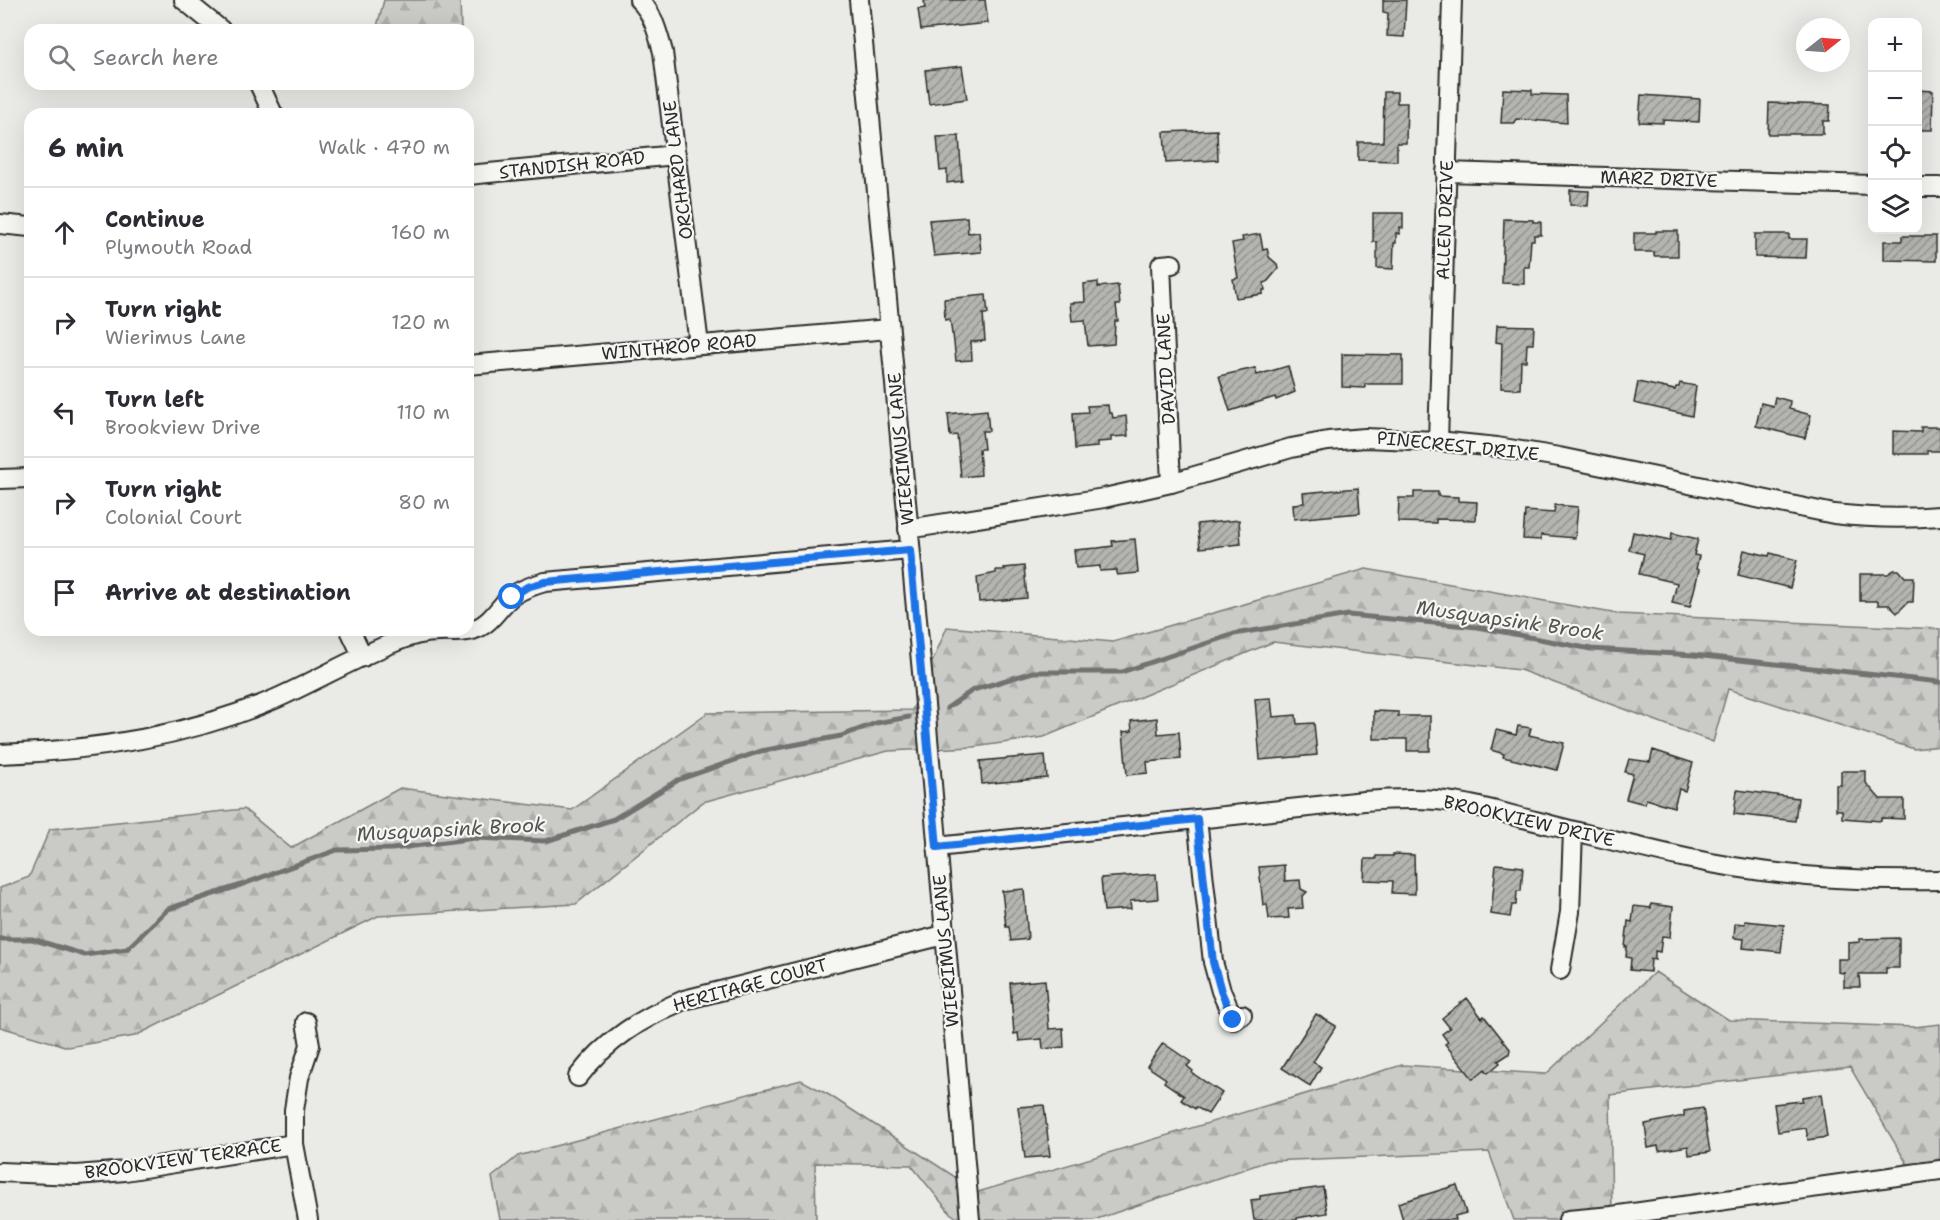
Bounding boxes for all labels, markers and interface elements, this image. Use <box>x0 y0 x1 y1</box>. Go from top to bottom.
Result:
north arrow <box>1796 18 1850 72</box>
map controls <box>1868 18 1922 234</box>
button: + <box>1868 18 1922 72</box>
search box <box>24 24 474 90</box>
icon: search <box>45 41 78 74</box>
text: Search here <box>93 43 219 72</box>
button: − <box>1868 72 1922 126</box>
street label: ORCHARD LANE <box>658 99 698 241</box>
button: locate <box>1868 126 1922 180</box>
text: 6 min <box>48 130 124 165</box>
text: Walk · 470 m <box>318 134 450 160</box>
street label: STANDISH ROAD <box>498 145 646 185</box>
street label: ALLEN DRIVE <box>1431 160 1459 280</box>
street label: MARZ DRIVE <box>1600 165 1718 193</box>
button: layers <box>1868 180 1922 234</box>
text: Continue <box>105 205 205 234</box>
icon: ahead <box>48 216 81 249</box>
text: 160 m <box>391 219 450 245</box>
text: Plymouth Road <box>105 234 252 260</box>
text: Turn right <box>105 295 222 324</box>
icon: right <box>48 306 81 339</box>
text: 120 m <box>391 309 450 335</box>
street label: DAVID LANE <box>1151 313 1181 425</box>
text: Wierimus Lane <box>105 324 246 350</box>
street label: WINTHROP ROAD <box>600 328 758 366</box>
street label: WIERIMUS LANE <box>882 372 920 526</box>
text: Turn left <box>105 385 204 414</box>
icon: left <box>48 396 81 429</box>
text: 110 m <box>396 399 450 425</box>
text: Brookview Drive <box>105 414 261 440</box>
street label: PINECREST DRIVE <box>1376 426 1540 466</box>
text: Turn right <box>105 475 222 504</box>
icon: right <box>48 486 81 519</box>
text: 80 m <box>398 489 450 515</box>
text: Colonial Court <box>105 504 242 530</box>
icon: arrive <box>48 576 81 609</box>
text: Arrive at destination <box>105 578 351 607</box>
route start <box>498 583 524 609</box>
water label: Musquapsink Brook <box>1415 594 1606 646</box>
street label: BROOKVIEW DRIVE <box>1441 790 1617 852</box>
water label: Musquapsink Brook <box>356 811 547 847</box>
street label: WIERIMUS LANE <box>927 874 965 1028</box>
street label: HERITAGE COURT <box>670 953 830 1017</box>
route end <box>1219 1006 1245 1032</box>
street label: BROOKVIEW TERRACE <box>83 1133 283 1185</box>

